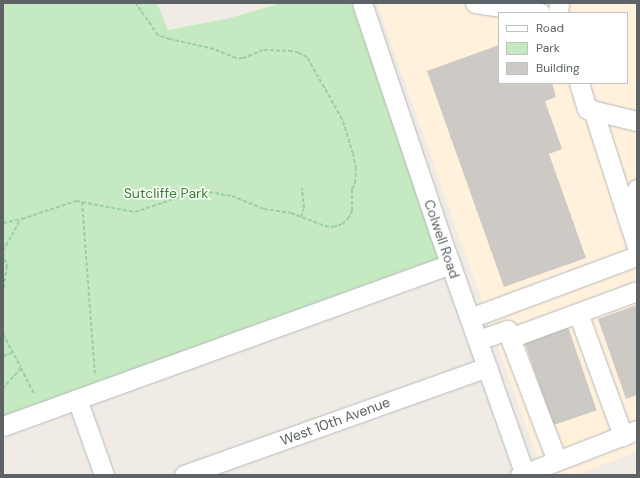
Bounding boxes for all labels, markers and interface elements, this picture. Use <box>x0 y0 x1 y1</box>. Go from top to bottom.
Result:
legend <box>498 12 628 84</box>
text: Road <box>536 20 564 36</box>
text: Park <box>536 40 560 56</box>
text: Building <box>536 60 580 76</box>
park label: Sutcliffe Park <box>124 185 208 201</box>
street label: Colwell Road <box>421 197 463 281</box>
street label: West 10th Avenue <box>278 393 392 449</box>

